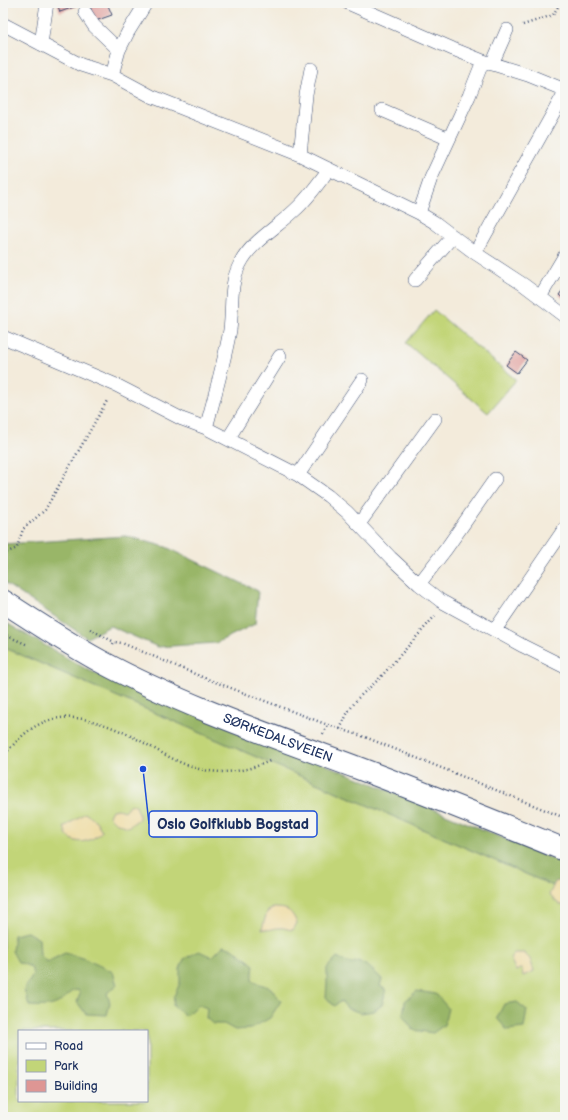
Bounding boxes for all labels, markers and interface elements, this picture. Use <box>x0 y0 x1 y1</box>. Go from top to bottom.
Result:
street label: SØRKEDALSVEIEN <box>221 710 335 766</box>
callout: Oslo Golfklubb Bogstad <box>149 811 317 837</box>
text: Oslo Golfklubb Bogstad <box>157 816 309 833</box>
legend <box>18 1030 148 1102</box>
text: Road <box>54 1039 83 1054</box>
text: Park <box>54 1059 78 1074</box>
text: Building <box>54 1079 98 1094</box>

